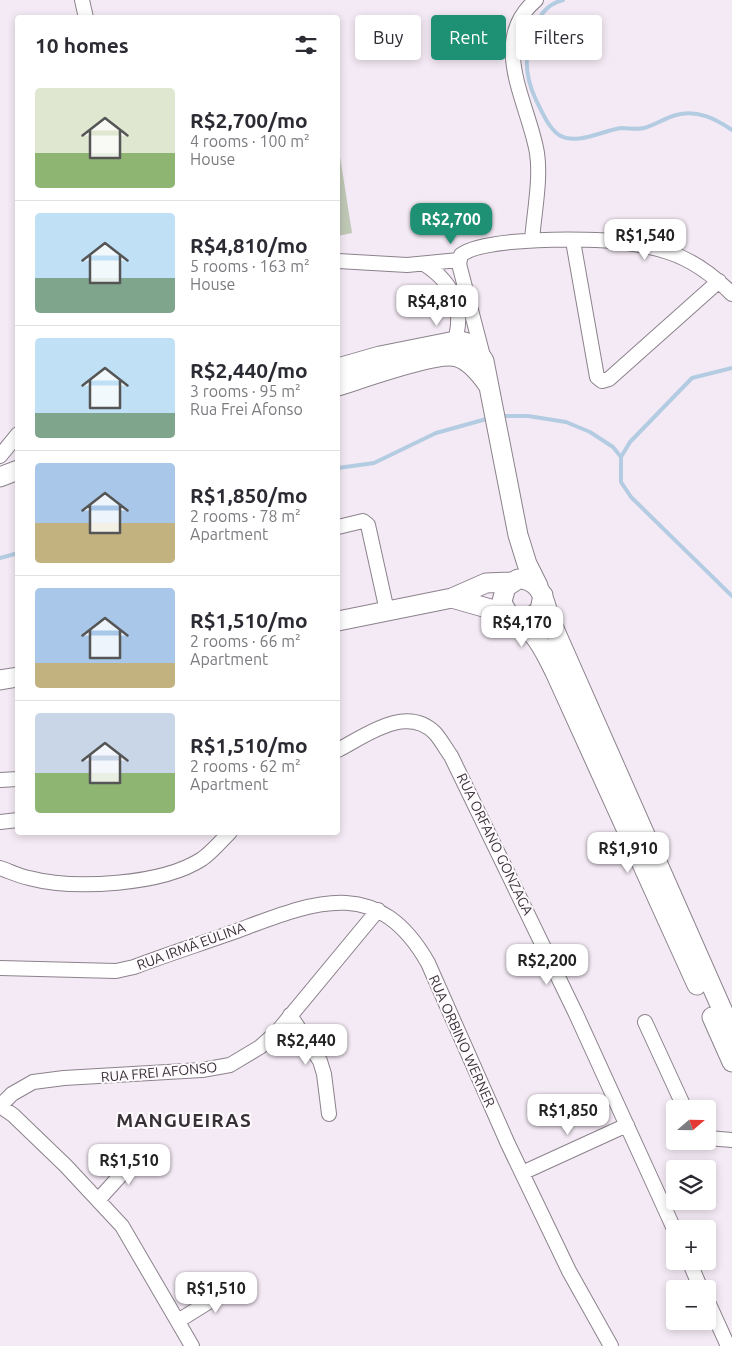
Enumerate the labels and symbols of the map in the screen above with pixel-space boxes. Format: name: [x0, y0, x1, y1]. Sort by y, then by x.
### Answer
pin: R$2,700: [405, 202, 497, 245]
pin: R$1,540: [599, 218, 691, 261]
pin: R$4,810: [391, 284, 483, 327]
pin: R$4,170: [476, 606, 568, 648]
street label: RUA ORFANO GONZAGA: [454, 770, 536, 918]
pin: R$1,910: [582, 832, 674, 874]
street label: RUA IRMÃ EULINA: [134, 918, 248, 973]
pin: R$2,200: [501, 944, 593, 986]
street label: RUA ORBINO WERNER: [426, 973, 498, 1110]
pin: R$2,440: [260, 1024, 352, 1066]
street label: RUA FREI AFONSO: [100, 1059, 218, 1085]
pin: R$1,850: [522, 1094, 614, 1136]
north arrow: [666, 1100, 716, 1150]
district label: MANGUEIRAS: [116, 1109, 252, 1131]
pin: R$1,510: [83, 1144, 175, 1186]
pin: R$1,510: [170, 1272, 262, 1314]

